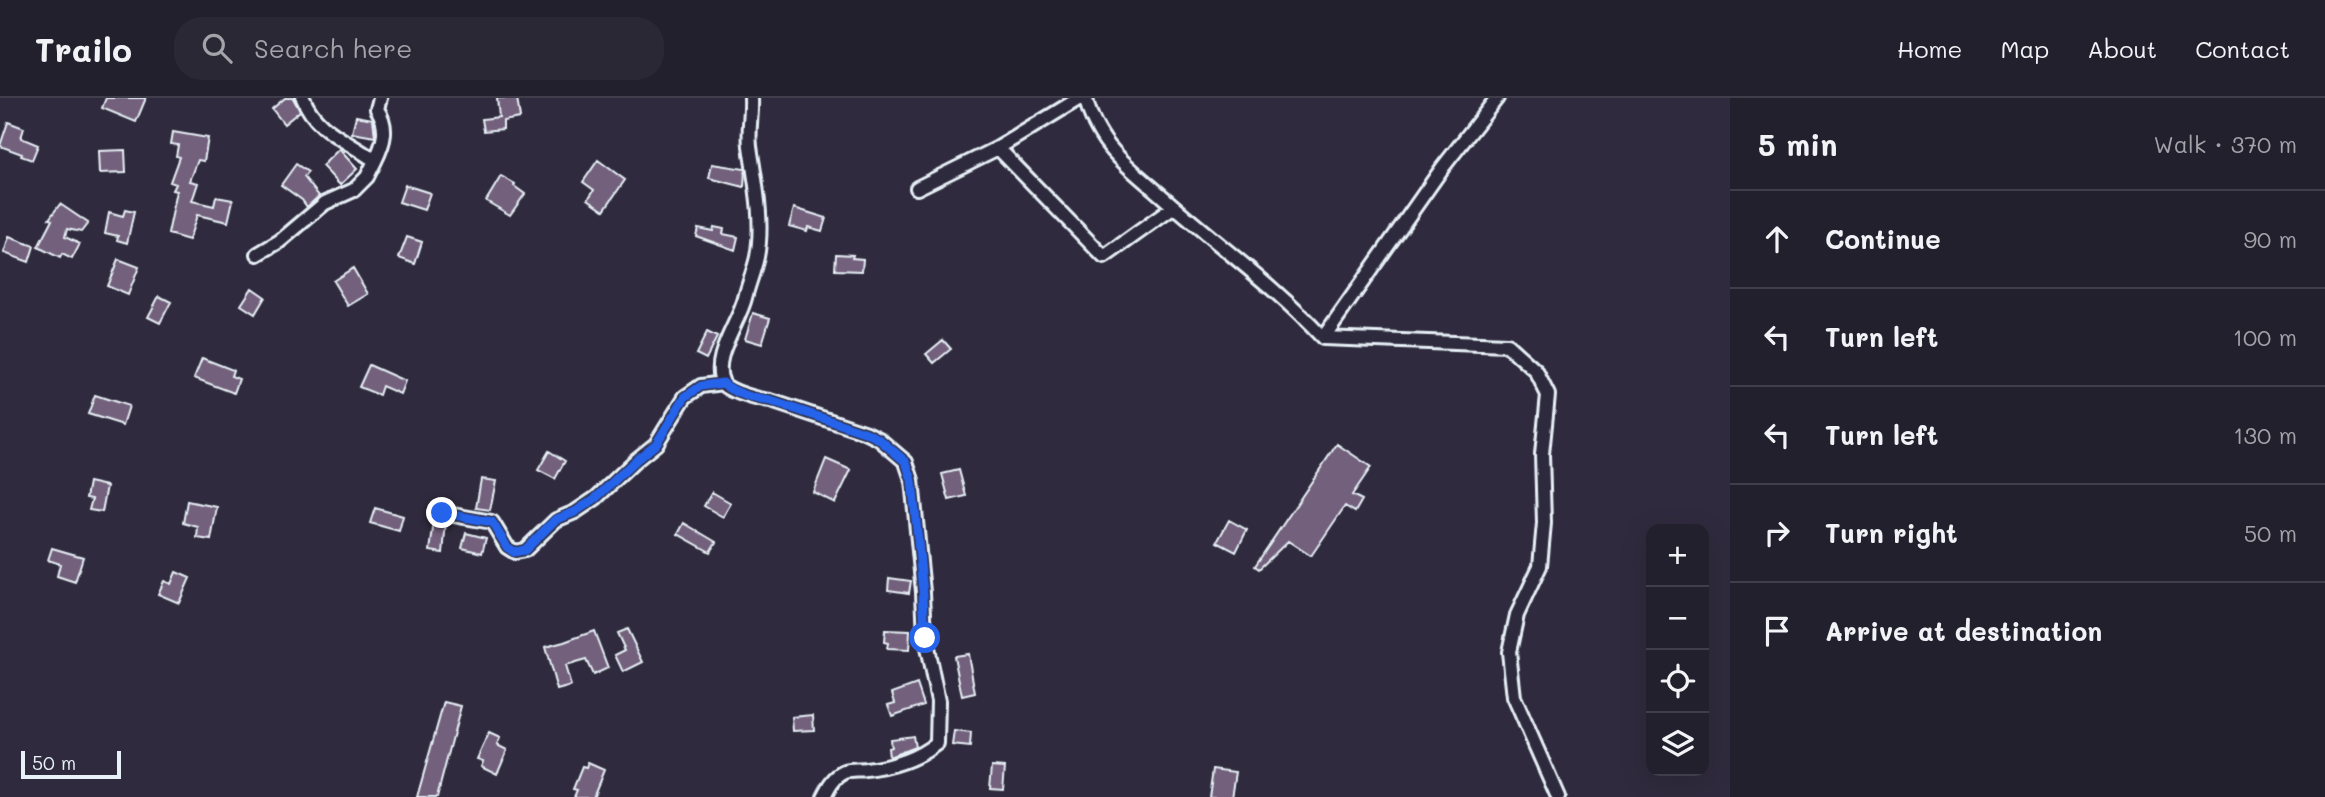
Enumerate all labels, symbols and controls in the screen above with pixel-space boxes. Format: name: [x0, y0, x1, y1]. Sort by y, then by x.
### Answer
search box: [174, 17, 664, 80]
text: Trailo: [35, 27, 132, 70]
icon: search: [198, 29, 236, 67]
text: Search here: [254, 31, 412, 65]
text: Home: [1897, 33, 1962, 64]
text: Map: [2000, 33, 2049, 64]
text: About: [2087, 33, 2157, 64]
text: Contact: [2195, 33, 2290, 64]
text: 5 min: [1758, 124, 1838, 164]
text: Walk · 370 m: [2154, 129, 2297, 159]
icon: ahead: [1758, 220, 1796, 258]
text: Continue: [1825, 222, 1941, 256]
text: 90 m: [2244, 224, 2297, 254]
icon: left: [1758, 318, 1796, 356]
text: Turn left: [1825, 320, 1938, 354]
text: 100 m: [2233, 322, 2297, 352]
icon: left: [1758, 416, 1796, 454]
text: Turn left: [1825, 418, 1938, 452]
text: 130 m: [2233, 420, 2297, 450]
route end: [426, 497, 457, 528]
icon: right: [1758, 514, 1796, 552]
text: Turn right: [1825, 516, 1958, 550]
text: 50 m: [2244, 518, 2297, 548]
map controls: [1646, 524, 1709, 776]
button: +: [1646, 524, 1709, 587]
button: −: [1646, 587, 1709, 650]
icon: arrive: [1758, 612, 1796, 650]
text: Arrive at destination: [1825, 614, 2102, 648]
route start: [909, 622, 940, 653]
button: locate: [1646, 650, 1709, 713]
button: layers: [1646, 713, 1709, 776]
scale bar: [21, 748, 121, 780]
text: 50 m: [32, 750, 76, 775]

